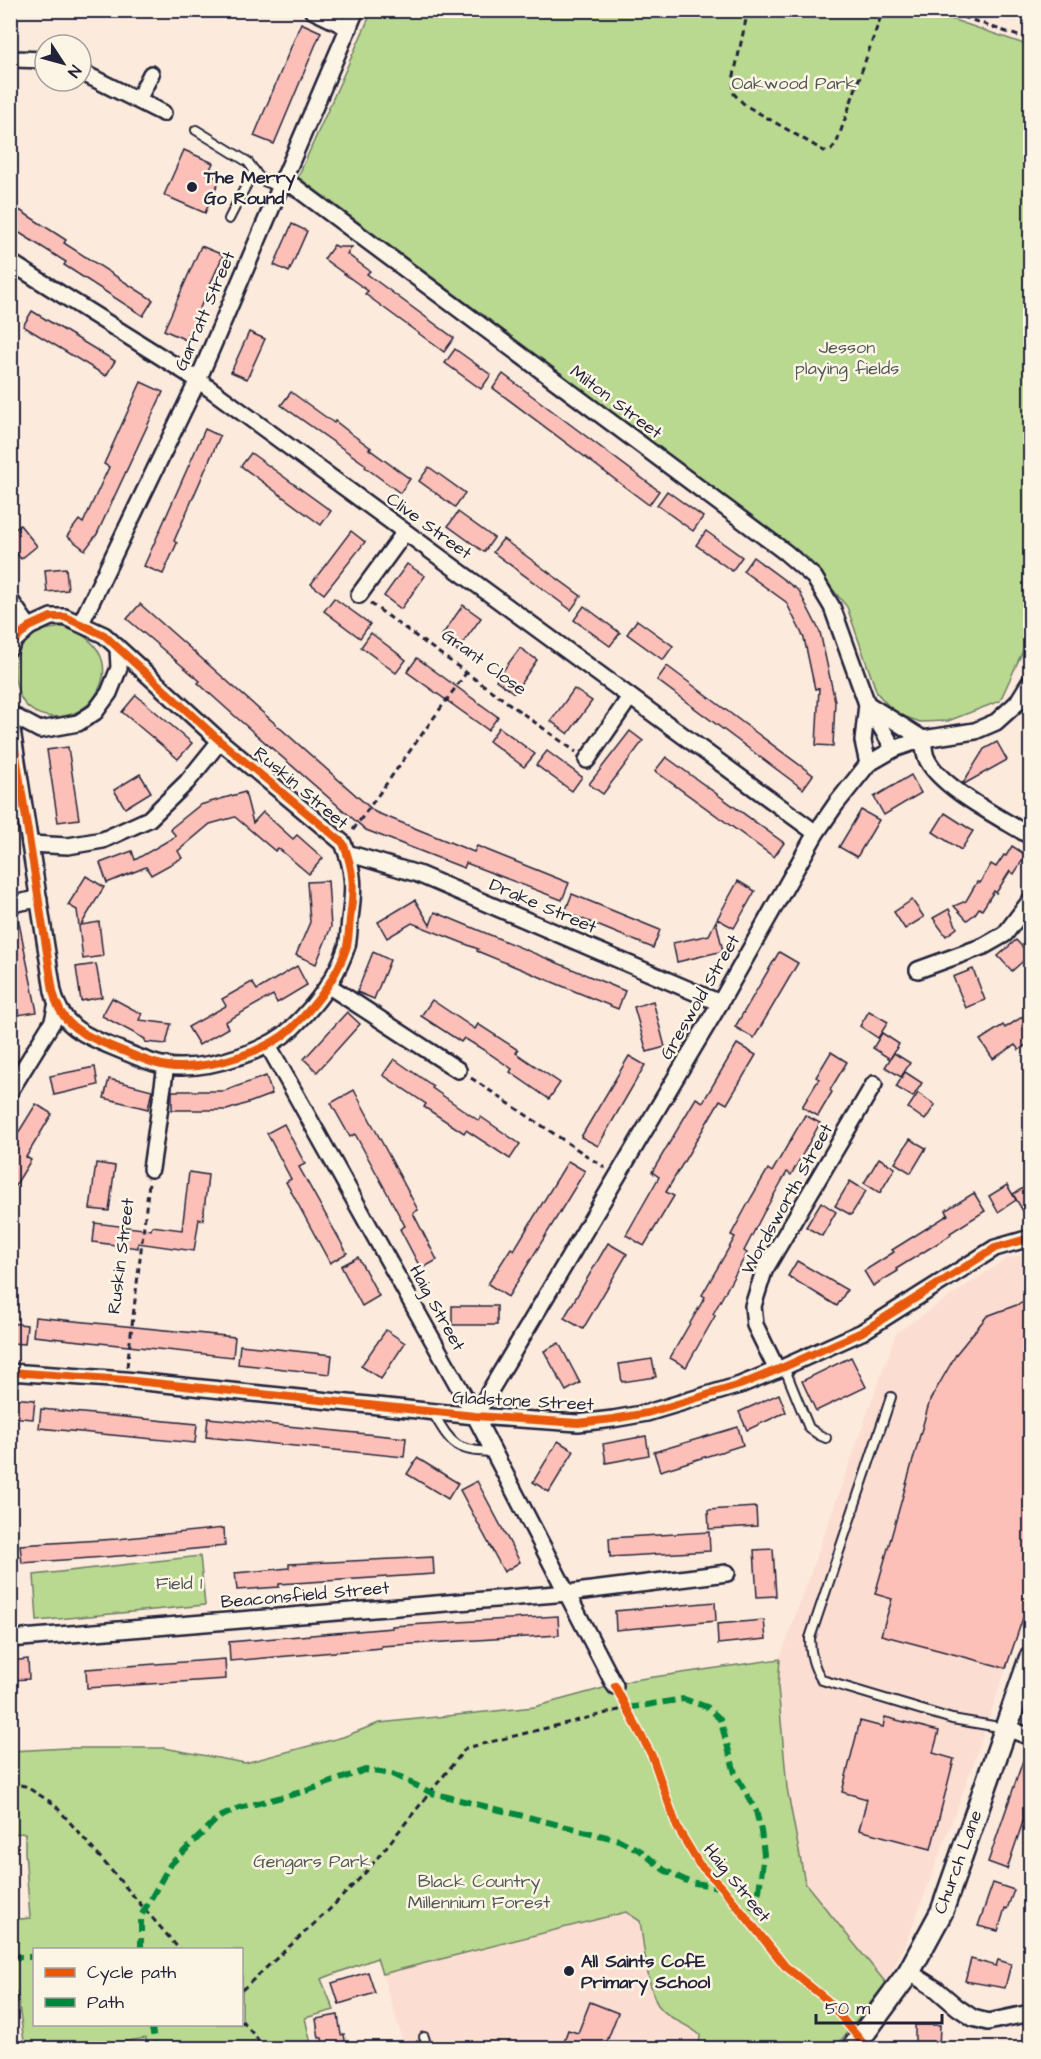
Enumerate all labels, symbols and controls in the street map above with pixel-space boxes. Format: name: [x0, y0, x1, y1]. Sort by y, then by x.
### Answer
north arrow: [33, 33, 93, 93]
text: N: [62, 61, 86, 82]
park label: Oakwood Park: [731, 71, 857, 96]
place label: The Merry Go Round: [203, 165, 296, 211]
marker: The Merry Go Round: [185, 180, 199, 194]
street label: Garratt Street: [168, 247, 242, 375]
park label: Jesson playing fields: [795, 335, 899, 382]
street label: Milton Street: [565, 359, 668, 445]
street label: Clive Street: [381, 486, 477, 566]
street label: Grant Close: [436, 623, 532, 702]
street label: Ruskin Street: [248, 741, 354, 835]
street label: Drake Street: [486, 872, 601, 940]
street label: Greswold Street: [654, 929, 746, 1064]
street label: Wordsworth Street: [735, 1119, 839, 1279]
street label: Ruskin Street: [101, 1196, 141, 1315]
street label: Haig Street: [402, 1260, 471, 1357]
street label: Gladstone Street: [452, 1385, 595, 1417]
park label: Field 1: [156, 1571, 202, 1596]
street label: Beaconsfield Street: [220, 1575, 391, 1615]
street label: Church Lane: [928, 1806, 988, 1917]
street label: Haig Street: [697, 1838, 777, 1929]
park label: Gengars Park: [253, 1849, 371, 1875]
park label: Black Country Millennium Forest: [408, 1869, 551, 1915]
legend: [33, 1948, 243, 2026]
place label: All Saints CofE Primary School: [581, 1949, 710, 1996]
text: Cycle path: [87, 1960, 176, 1986]
marker: All Saints CofE Primary School: [562, 1964, 576, 1978]
scale bar: [816, 1987, 942, 2025]
text: Path: [87, 1990, 124, 2015]
text: 50 m: [825, 1996, 870, 2021]

